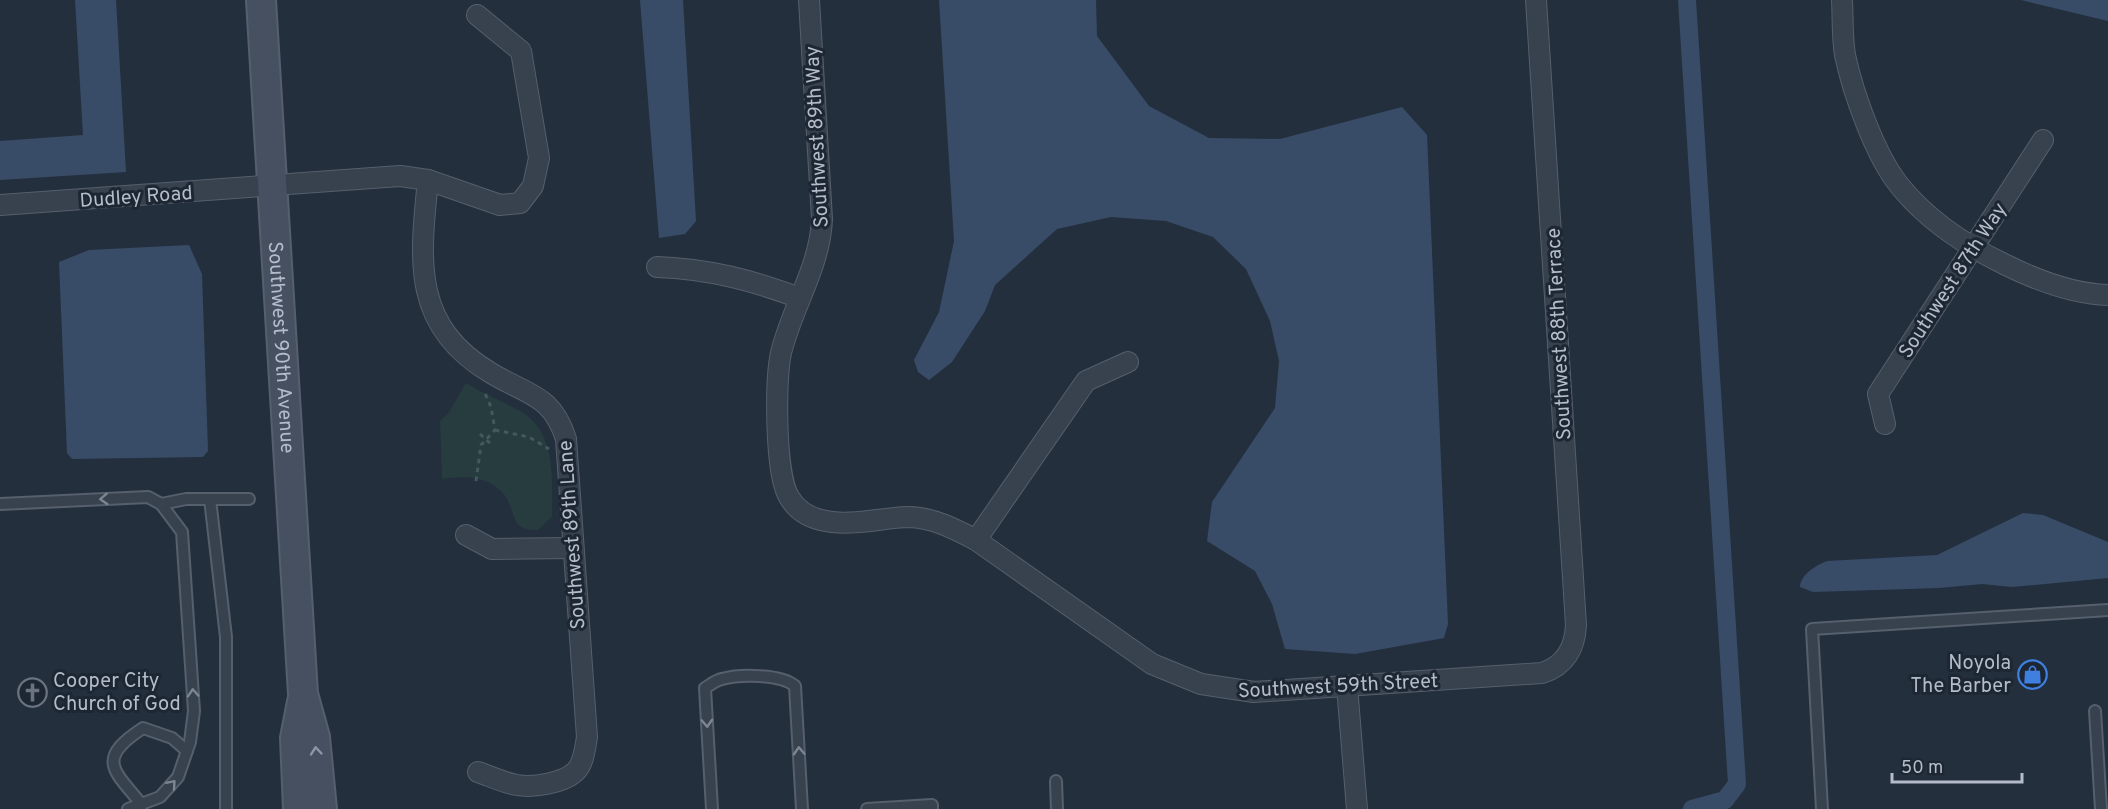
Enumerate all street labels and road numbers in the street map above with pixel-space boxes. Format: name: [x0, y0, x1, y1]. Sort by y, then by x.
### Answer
street label: Southwest 89th Way: [800, 45, 836, 229]
street label: Dudley Road: [79, 181, 194, 215]
street label: Southwest 87th Way: [1894, 198, 2014, 364]
street label: Southwest 88th Terrace: [1541, 227, 1579, 441]
street label: Southwest 90th Avenue: [261, 241, 299, 454]
street label: Southwest 89th Lane: [553, 439, 593, 630]
street label: Southwest 59th Street: [1237, 669, 1439, 705]

